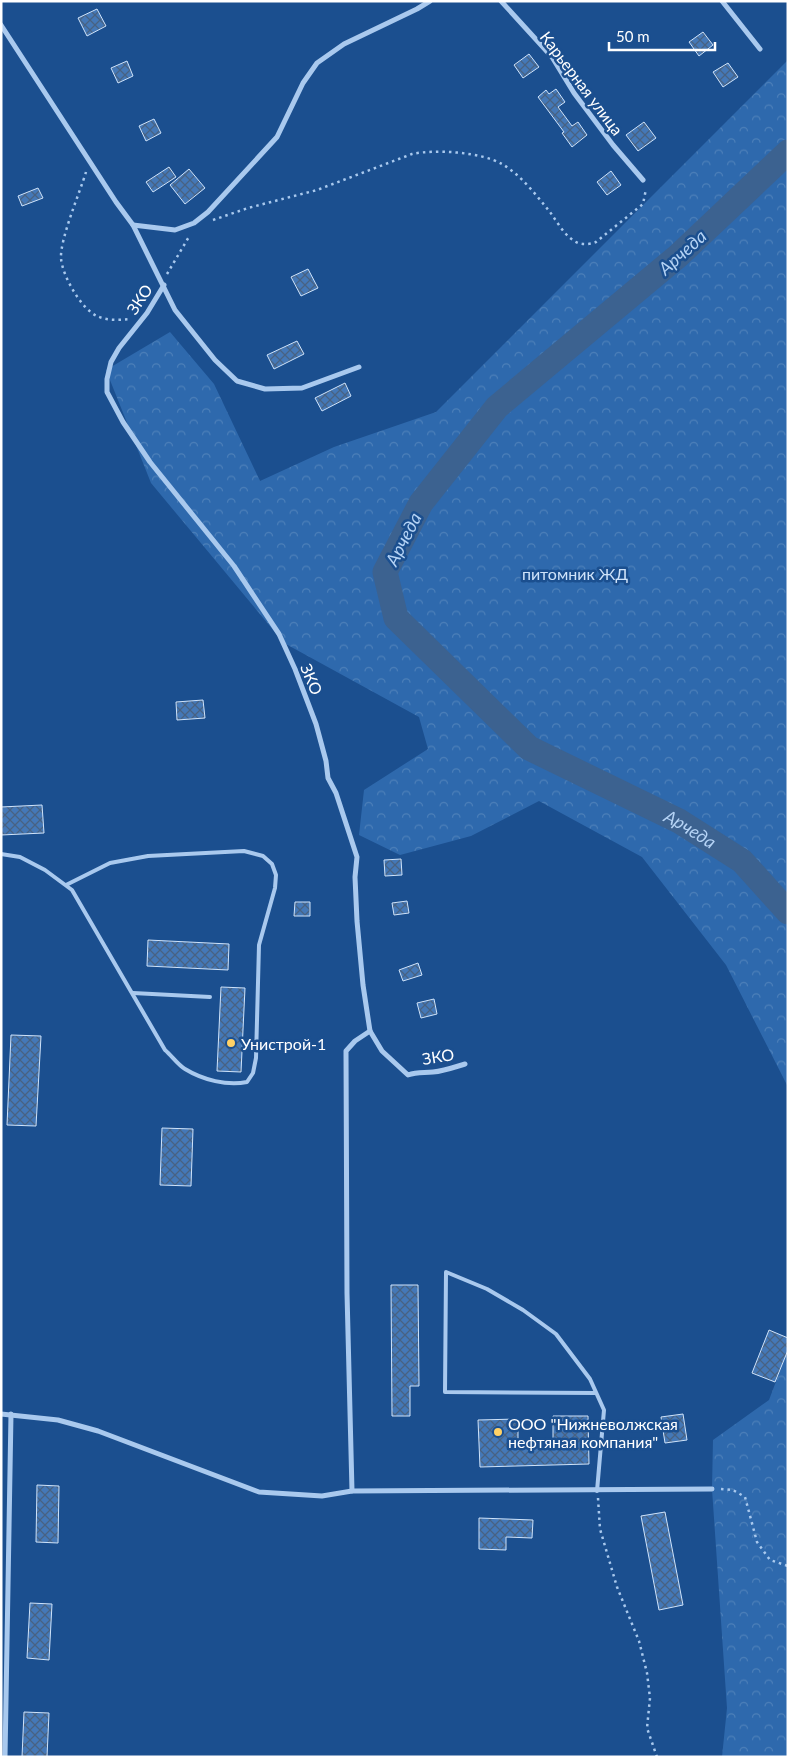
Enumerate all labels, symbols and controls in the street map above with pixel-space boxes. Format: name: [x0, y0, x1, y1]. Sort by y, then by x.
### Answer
scale bar: [609, 20, 715, 52]
street label: Карьерная улица: [537, 27, 627, 139]
text: 50 m: [616, 27, 650, 45]
water label: Арчеда: [653, 225, 710, 280]
street label: ЗКО: [122, 280, 156, 318]
water label: Арчеда: [380, 509, 426, 570]
park label: питомник ЖД: [522, 564, 629, 583]
street label: ЗКО: [297, 660, 327, 698]
water label: Арчеда: [660, 804, 720, 853]
place label: Унистрой-1: [241, 1034, 326, 1053]
marker: Унистрой-1: [225, 1037, 237, 1049]
street label: ЗКО: [421, 1044, 456, 1068]
place label: ООО "Нижневолжская нефтяная компания": [508, 1414, 678, 1451]
marker: ООО "Нижневолжская нефтяная компания": [492, 1426, 504, 1438]

